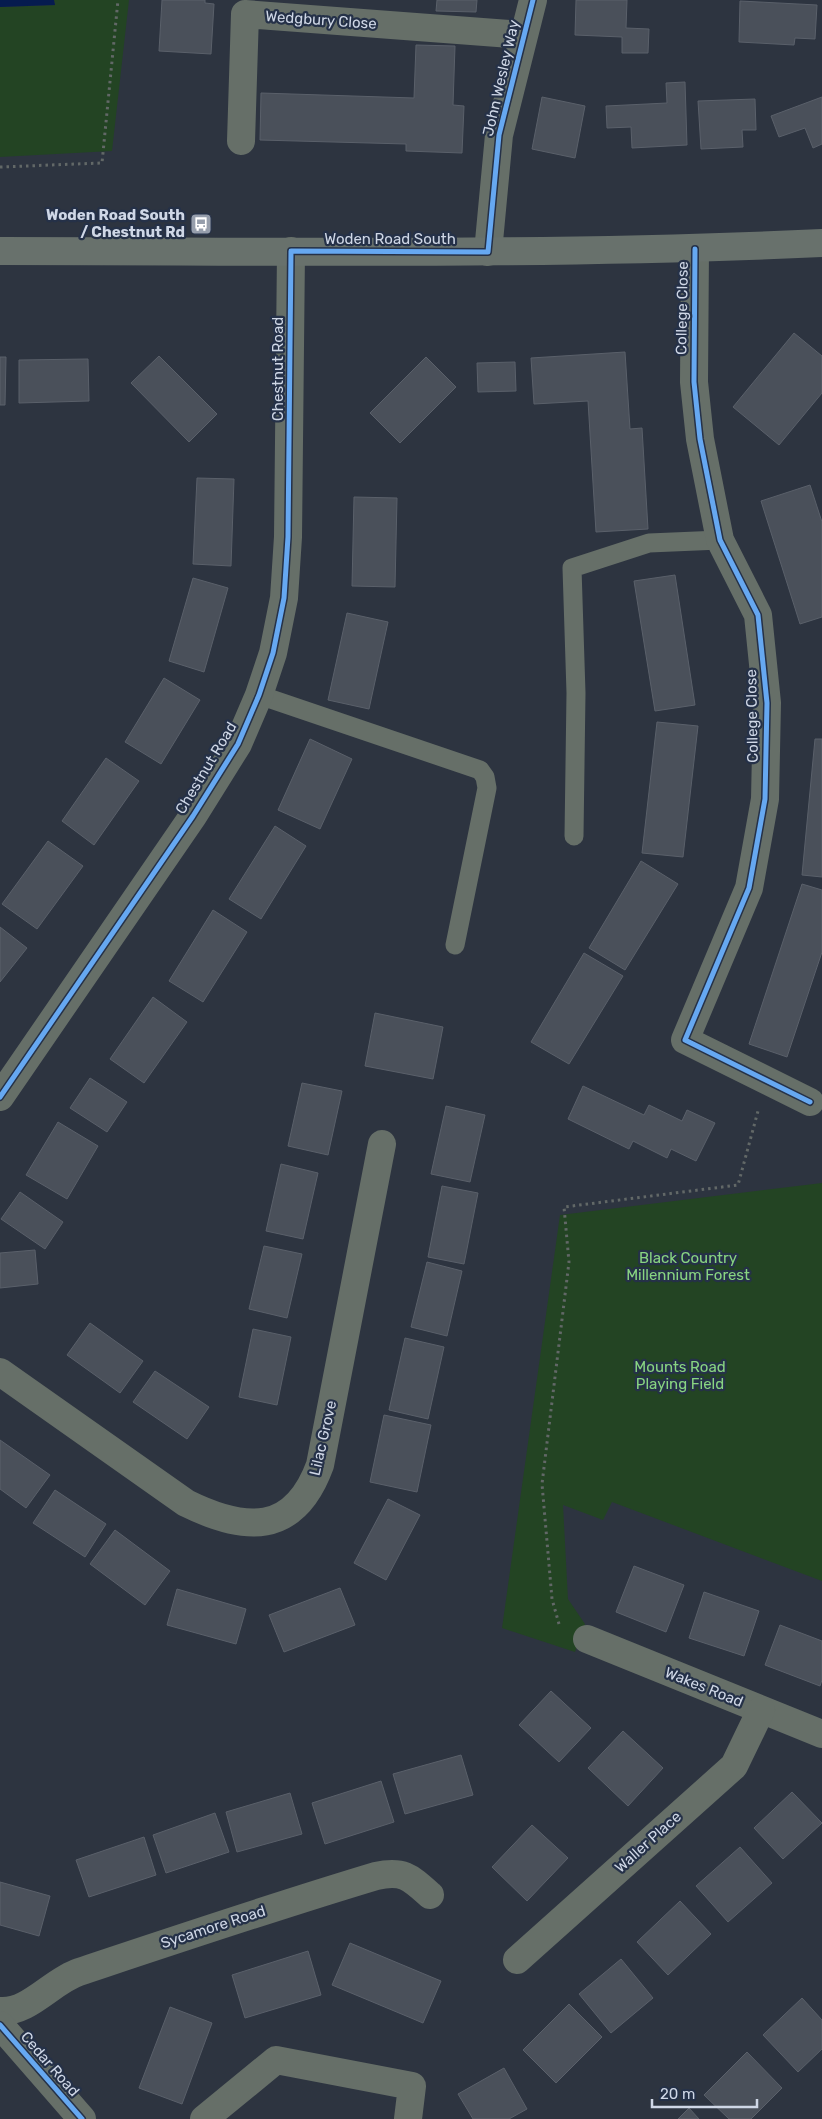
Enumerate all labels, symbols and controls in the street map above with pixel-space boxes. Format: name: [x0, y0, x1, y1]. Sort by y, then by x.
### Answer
street label: Wedgbury Close: [265, 7, 377, 33]
street label: John Wesley Way: [479, 18, 523, 138]
place label: Woden Road South / Chestnut Rd: [46, 206, 185, 241]
bus stop icon: Woden Road South / Chestnut Rd: [189, 212, 213, 236]
street label: Woden Road South: [324, 230, 456, 248]
street label: College Close: [672, 261, 692, 355]
street label: Chestnut Road: [269, 317, 287, 421]
street label: College Close: [742, 669, 762, 763]
street label: Chestnut Road: [171, 719, 241, 817]
park label: Black Country Millennium Forest: [626, 1249, 750, 1284]
park label: Mounts Road Playing Field: [634, 1358, 726, 1393]
street label: Lilac Grove: [306, 1399, 340, 1477]
street label: Wakes Road: [662, 1663, 746, 1711]
street label: Waller Place: [611, 1808, 685, 1876]
street label: Sycamore Road: [158, 1902, 268, 1952]
street label: Cedar Road: [17, 2028, 83, 2100]
scale bar: [652, 2076, 757, 2108]
text: 20 m: [660, 2085, 695, 2103]

